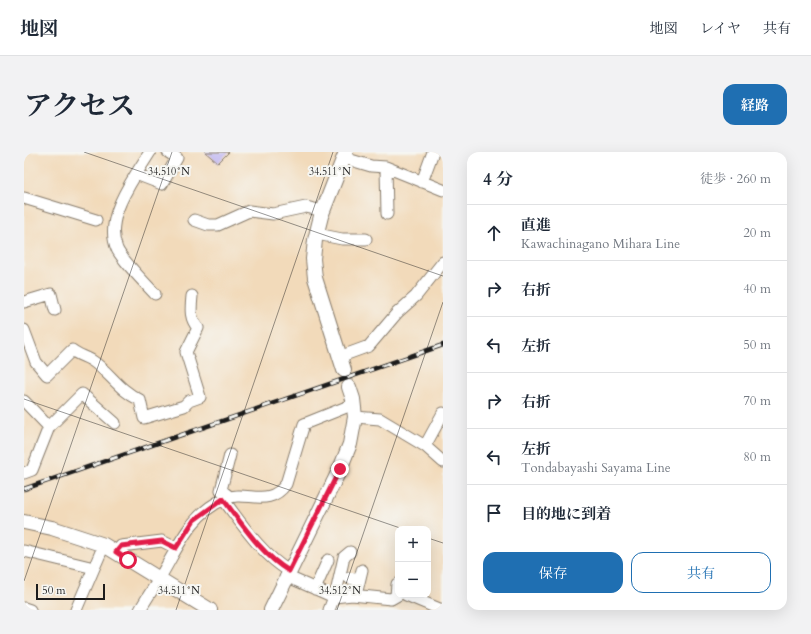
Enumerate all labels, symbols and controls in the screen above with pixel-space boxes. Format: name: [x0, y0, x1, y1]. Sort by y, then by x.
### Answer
text: 地図: [20, 16, 58, 42]
text: 地図: [650, 19, 678, 38]
text: レイヤ: [700, 19, 741, 38]
text: 共有: [763, 19, 791, 38]
button: 経路: [723, 84, 787, 125]
text: アクセス: [24, 87, 135, 125]
text: 34.510°N: [148, 165, 190, 179]
text: 34.511°N: [309, 165, 351, 179]
text: 4 分: [483, 168, 513, 191]
text: 徒歩 · 260 m: [700, 170, 771, 188]
text: 直進: [521, 215, 551, 235]
icon: ahead: [483, 222, 505, 244]
text: 20 m: [743, 224, 771, 242]
text: Kawachinagano Mihara Line: [521, 235, 680, 253]
icon: right: [483, 278, 505, 300]
text: 右折: [521, 280, 551, 300]
text: 40 m: [743, 280, 771, 298]
icon: left: [483, 334, 505, 356]
text: 左折: [521, 336, 551, 356]
text: 50 m: [743, 336, 771, 354]
icon: right: [483, 390, 505, 412]
text: 右折: [521, 392, 551, 412]
text: 70 m: [743, 392, 771, 410]
text: 左折: [521, 439, 551, 459]
icon: left: [483, 446, 505, 468]
text: 80 m: [743, 448, 771, 466]
text: Tondabayashi Sayama Line: [521, 459, 671, 477]
route end: [331, 460, 349, 478]
icon: arrive: [483, 502, 505, 524]
text: 目的地に到着: [521, 504, 611, 524]
map controls: [395, 526, 431, 598]
button: +: [395, 526, 431, 562]
route start: [119, 551, 137, 569]
button: 保存: [483, 552, 623, 593]
button: 共有: [631, 552, 771, 593]
button: −: [395, 562, 431, 598]
scale bar: [36, 582, 105, 601]
text: 50 m: [42, 583, 66, 598]
text: 34.511°N: [158, 584, 200, 598]
text: 34.512°N: [319, 584, 361, 598]

